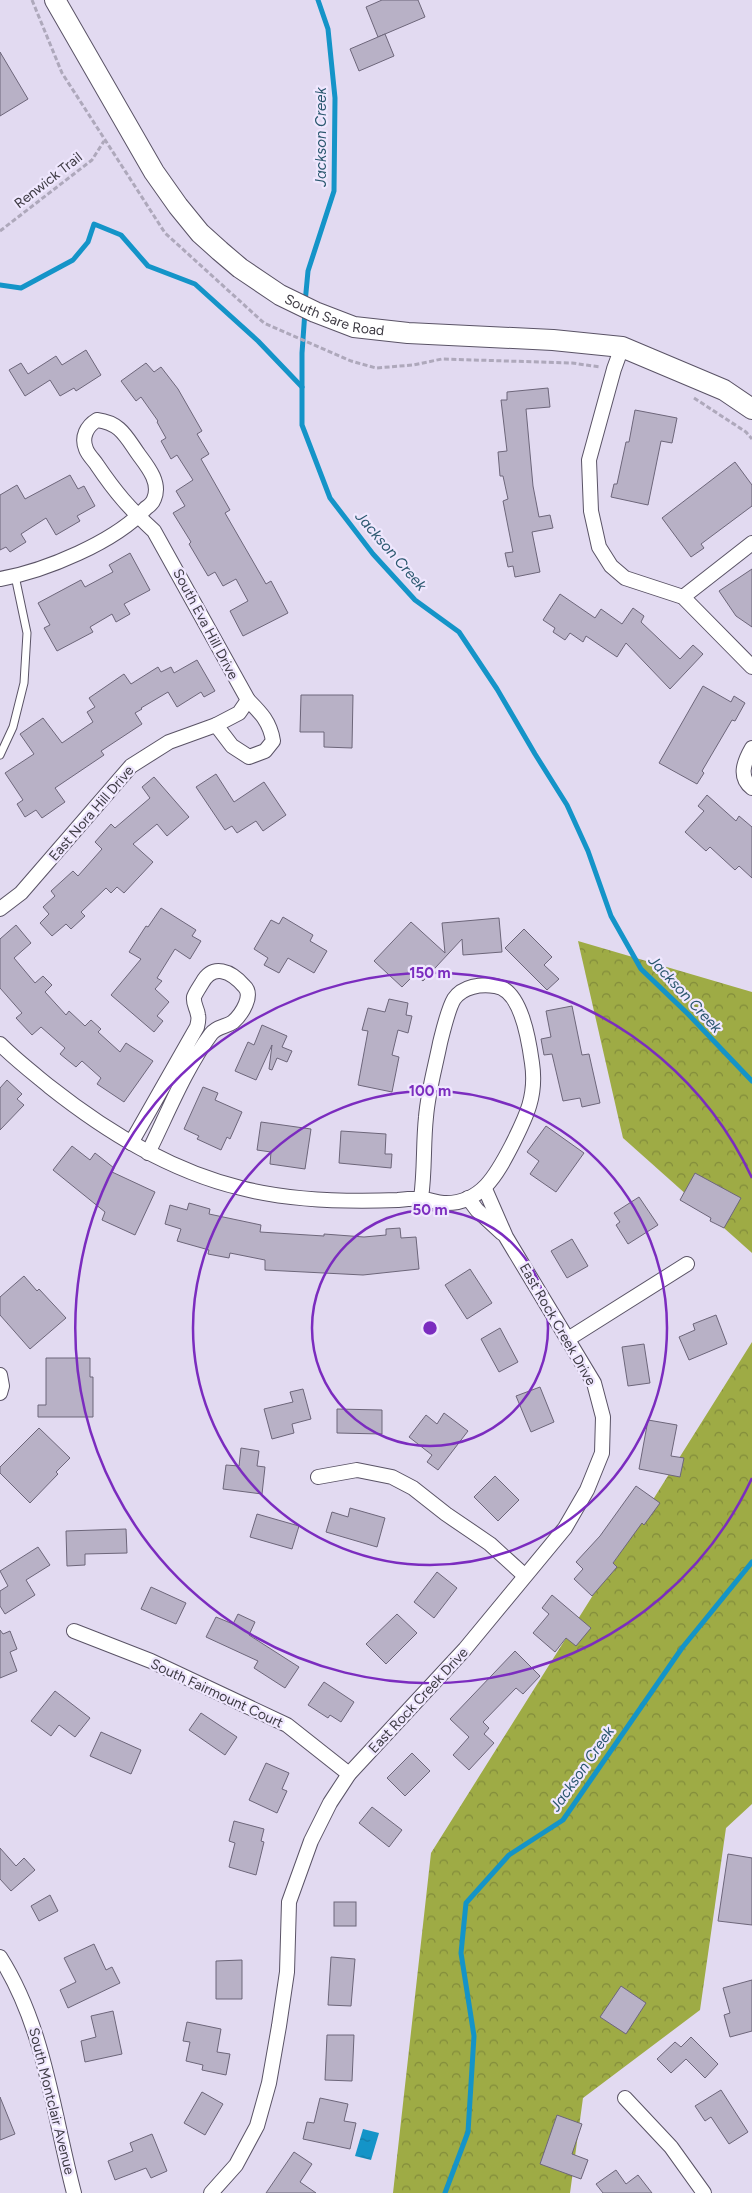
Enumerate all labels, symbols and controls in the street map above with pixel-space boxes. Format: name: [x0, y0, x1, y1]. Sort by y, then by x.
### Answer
water label: Jackson Creek: [312, 87, 330, 188]
street label: Renwick Trail: [11, 149, 86, 212]
street label: South Sare Road: [282, 291, 385, 339]
water label: Jackson Creek: [351, 507, 431, 595]
street label: South Eva Hill Drive: [169, 566, 242, 683]
street label: East Nora Hill Drive: [45, 762, 138, 864]
water label: Jackson Creek: [644, 951, 726, 1037]
text: 150 m: [409, 964, 451, 982]
text: 100 m: [409, 1082, 451, 1100]
text: 50 m: [412, 1201, 448, 1219]
street label: East Rock Creek Drive: [516, 1260, 600, 1389]
centre of rings: [421, 1319, 439, 1337]
street label: East Rock Creek Drive: [365, 1644, 472, 1757]
street label: South Fairmount Court: [148, 1655, 286, 1732]
water label: Jackson Creek: [546, 1723, 618, 1816]
street label: South Montclair Avenue: [25, 2026, 78, 2177]

